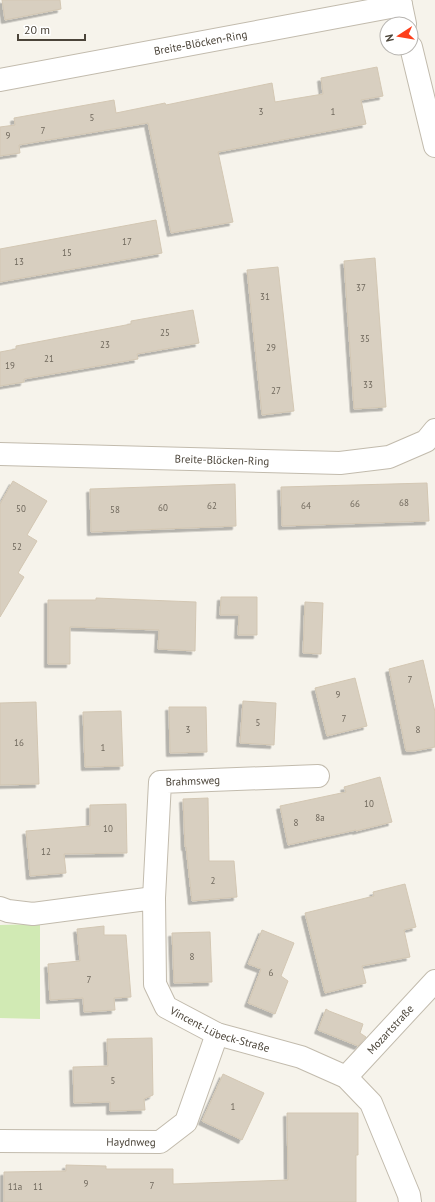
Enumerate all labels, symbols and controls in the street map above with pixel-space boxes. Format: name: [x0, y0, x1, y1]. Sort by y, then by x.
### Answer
scale bar: [18, 16, 85, 42]
north arrow: [379, 16, 419, 56]
text: 20 m: [24, 22, 50, 37]
street label: Breite-Blöcken-Ring: [153, 27, 248, 58]
text: N: [382, 33, 397, 43]
house number: 3: [259, 106, 264, 117]
house number: 1: [331, 106, 336, 117]
house number: 5: [90, 112, 95, 123]
house number: 7: [41, 125, 46, 136]
house number: 9: [6, 130, 11, 141]
house number: 17: [122, 236, 132, 247]
house number: 15: [62, 247, 72, 258]
house number: 13: [14, 256, 24, 267]
house number: 37: [356, 282, 366, 293]
house number: 31: [260, 291, 270, 302]
house number: 25: [160, 327, 170, 338]
house number: 35: [360, 333, 370, 344]
house number: 23: [100, 339, 110, 350]
house number: 29: [266, 342, 276, 353]
house number: 21: [44, 353, 54, 364]
house number: 19: [5, 360, 15, 371]
house number: 33: [363, 379, 373, 390]
house number: 27: [271, 385, 281, 396]
street label: Breite-Blöcken-Ring: [174, 452, 269, 468]
house number: 68: [399, 497, 409, 508]
house number: 66: [350, 498, 360, 509]
house number: 62: [207, 500, 217, 511]
house number: 64: [301, 500, 311, 511]
house number: 60: [158, 502, 168, 513]
house number: 50: [16, 503, 26, 514]
house number: 58: [110, 504, 120, 515]
house number: 52: [12, 541, 22, 552]
house number: 7: [408, 674, 413, 685]
house number: 9: [336, 689, 341, 700]
house number: 7: [342, 713, 347, 724]
house number: 5: [256, 717, 261, 728]
house number: 3: [186, 724, 191, 735]
house number: 8: [416, 724, 421, 735]
house number: 16: [14, 737, 24, 748]
house number: 1: [101, 742, 106, 753]
street label: Brahmsweg: [165, 773, 220, 789]
house number: 10: [364, 798, 374, 809]
house number: 8a: [315, 812, 325, 823]
house number: 8: [294, 817, 299, 828]
house number: 10: [103, 823, 113, 834]
house number: 12: [41, 846, 51, 857]
house number: 2: [211, 875, 216, 886]
house number: 8: [190, 951, 195, 962]
house number: 6: [269, 967, 274, 978]
house number: 7: [87, 974, 92, 985]
street label: Mozartstraße: [364, 1001, 417, 1057]
street label: Vincent-Lübeck-Straße: [167, 1003, 272, 1055]
house number: 5: [111, 1075, 116, 1086]
house number: 1: [231, 1101, 236, 1112]
street label: Haydnweg: [106, 1135, 156, 1149]
house number: 9: [84, 1178, 89, 1189]
house number: 7: [150, 1180, 155, 1191]
house number: 11a: [8, 1181, 22, 1192]
house number: 11: [33, 1181, 43, 1192]

